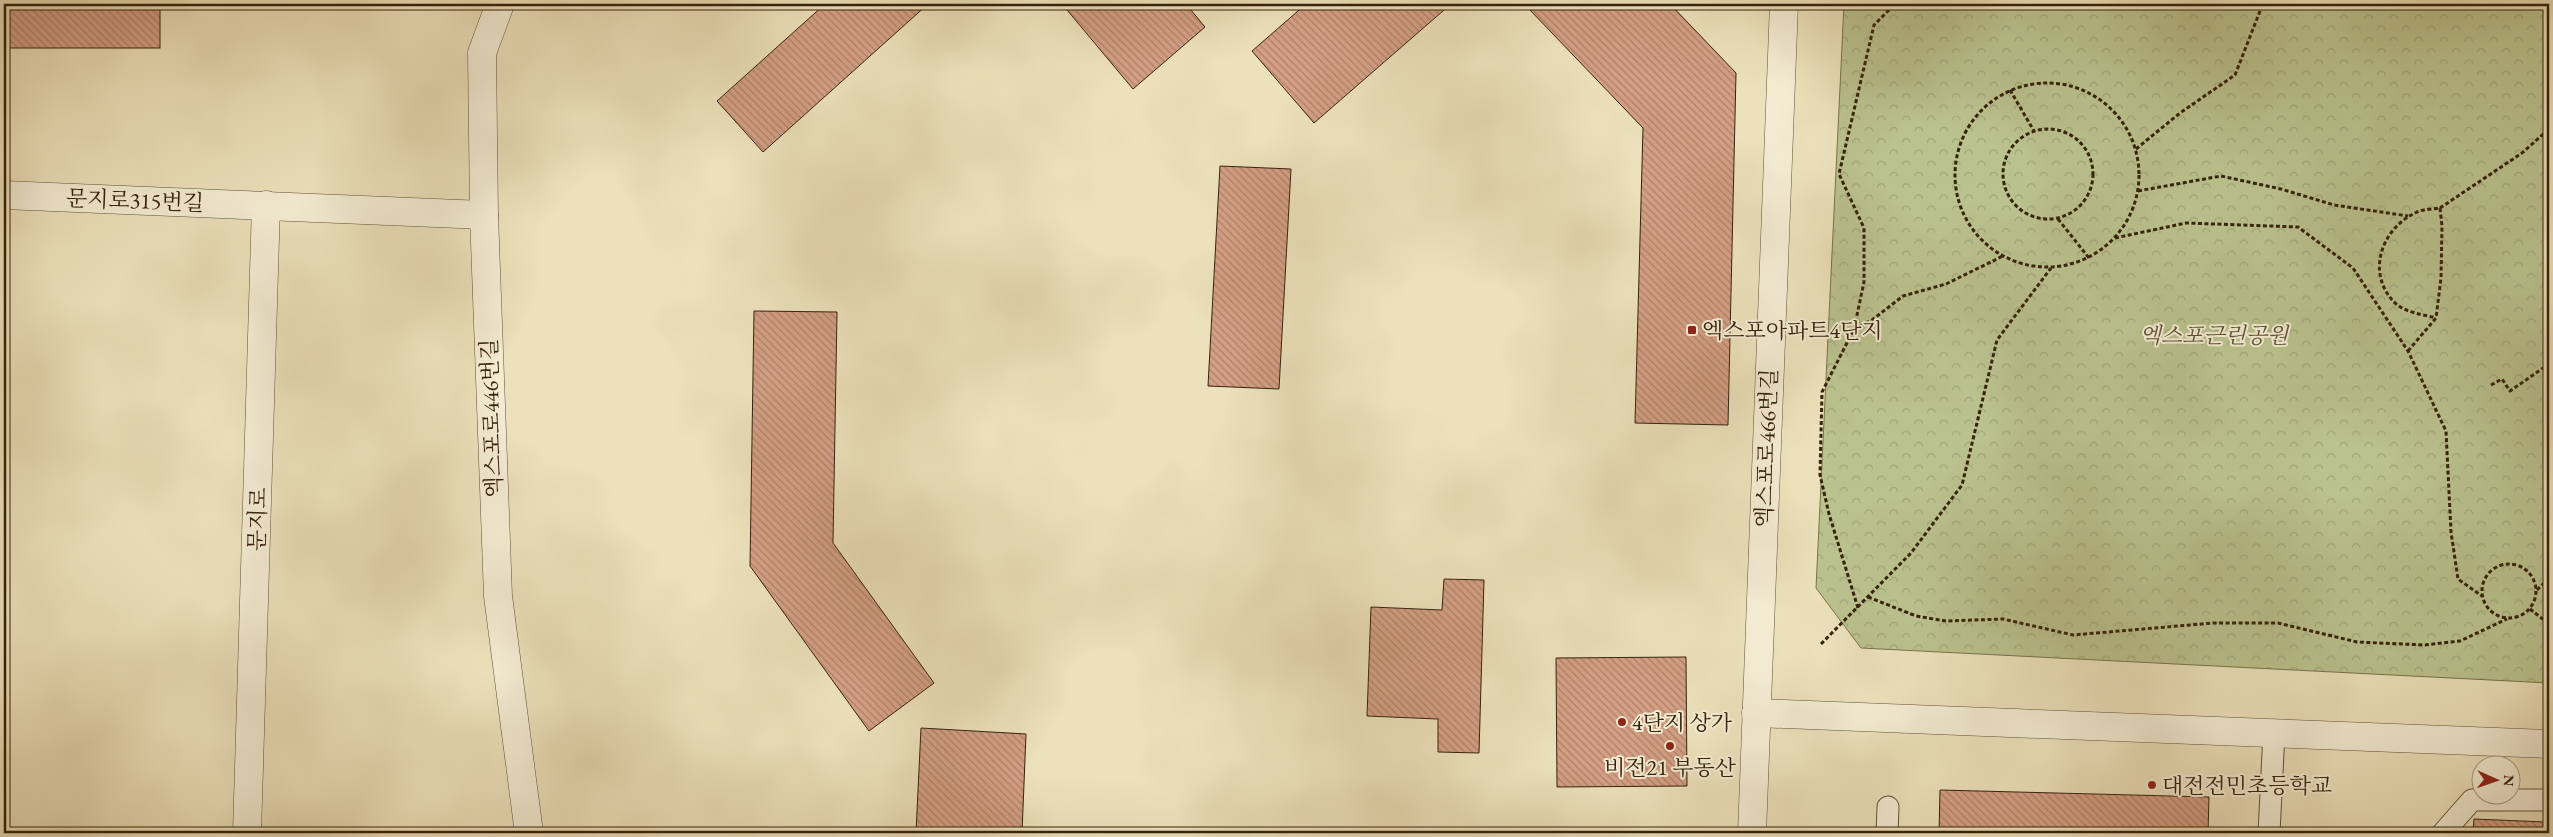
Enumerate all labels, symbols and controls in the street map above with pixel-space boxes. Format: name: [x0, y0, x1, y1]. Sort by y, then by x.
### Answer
street label: 문지로315번길: [66, 184, 204, 217]
place label: 엑스포아파트4단지: [1702, 316, 1883, 345]
park label: 엑스포근린공원: [2140, 321, 2290, 350]
marker: 엑스포아파트4단지: [1686, 324, 1698, 336]
street label: 엑스포로446번길: [474, 338, 509, 498]
street label: 엑스포로466번길: [1749, 368, 1784, 528]
street label: 문지로: [242, 487, 273, 551]
place label: 4단지 상가: [1632, 708, 1733, 737]
marker: 4단지 상가: [1616, 716, 1628, 728]
marker: 비전21 부동산: [1664, 740, 1676, 752]
place label: 비전21 부동산: [1604, 753, 1737, 782]
north arrow: [2470, 754, 2520, 804]
place label: 대전전민초등학교: [2162, 771, 2332, 800]
text: N: [2500, 774, 2518, 787]
marker: 대전전민초등학교: [2146, 779, 2158, 791]

